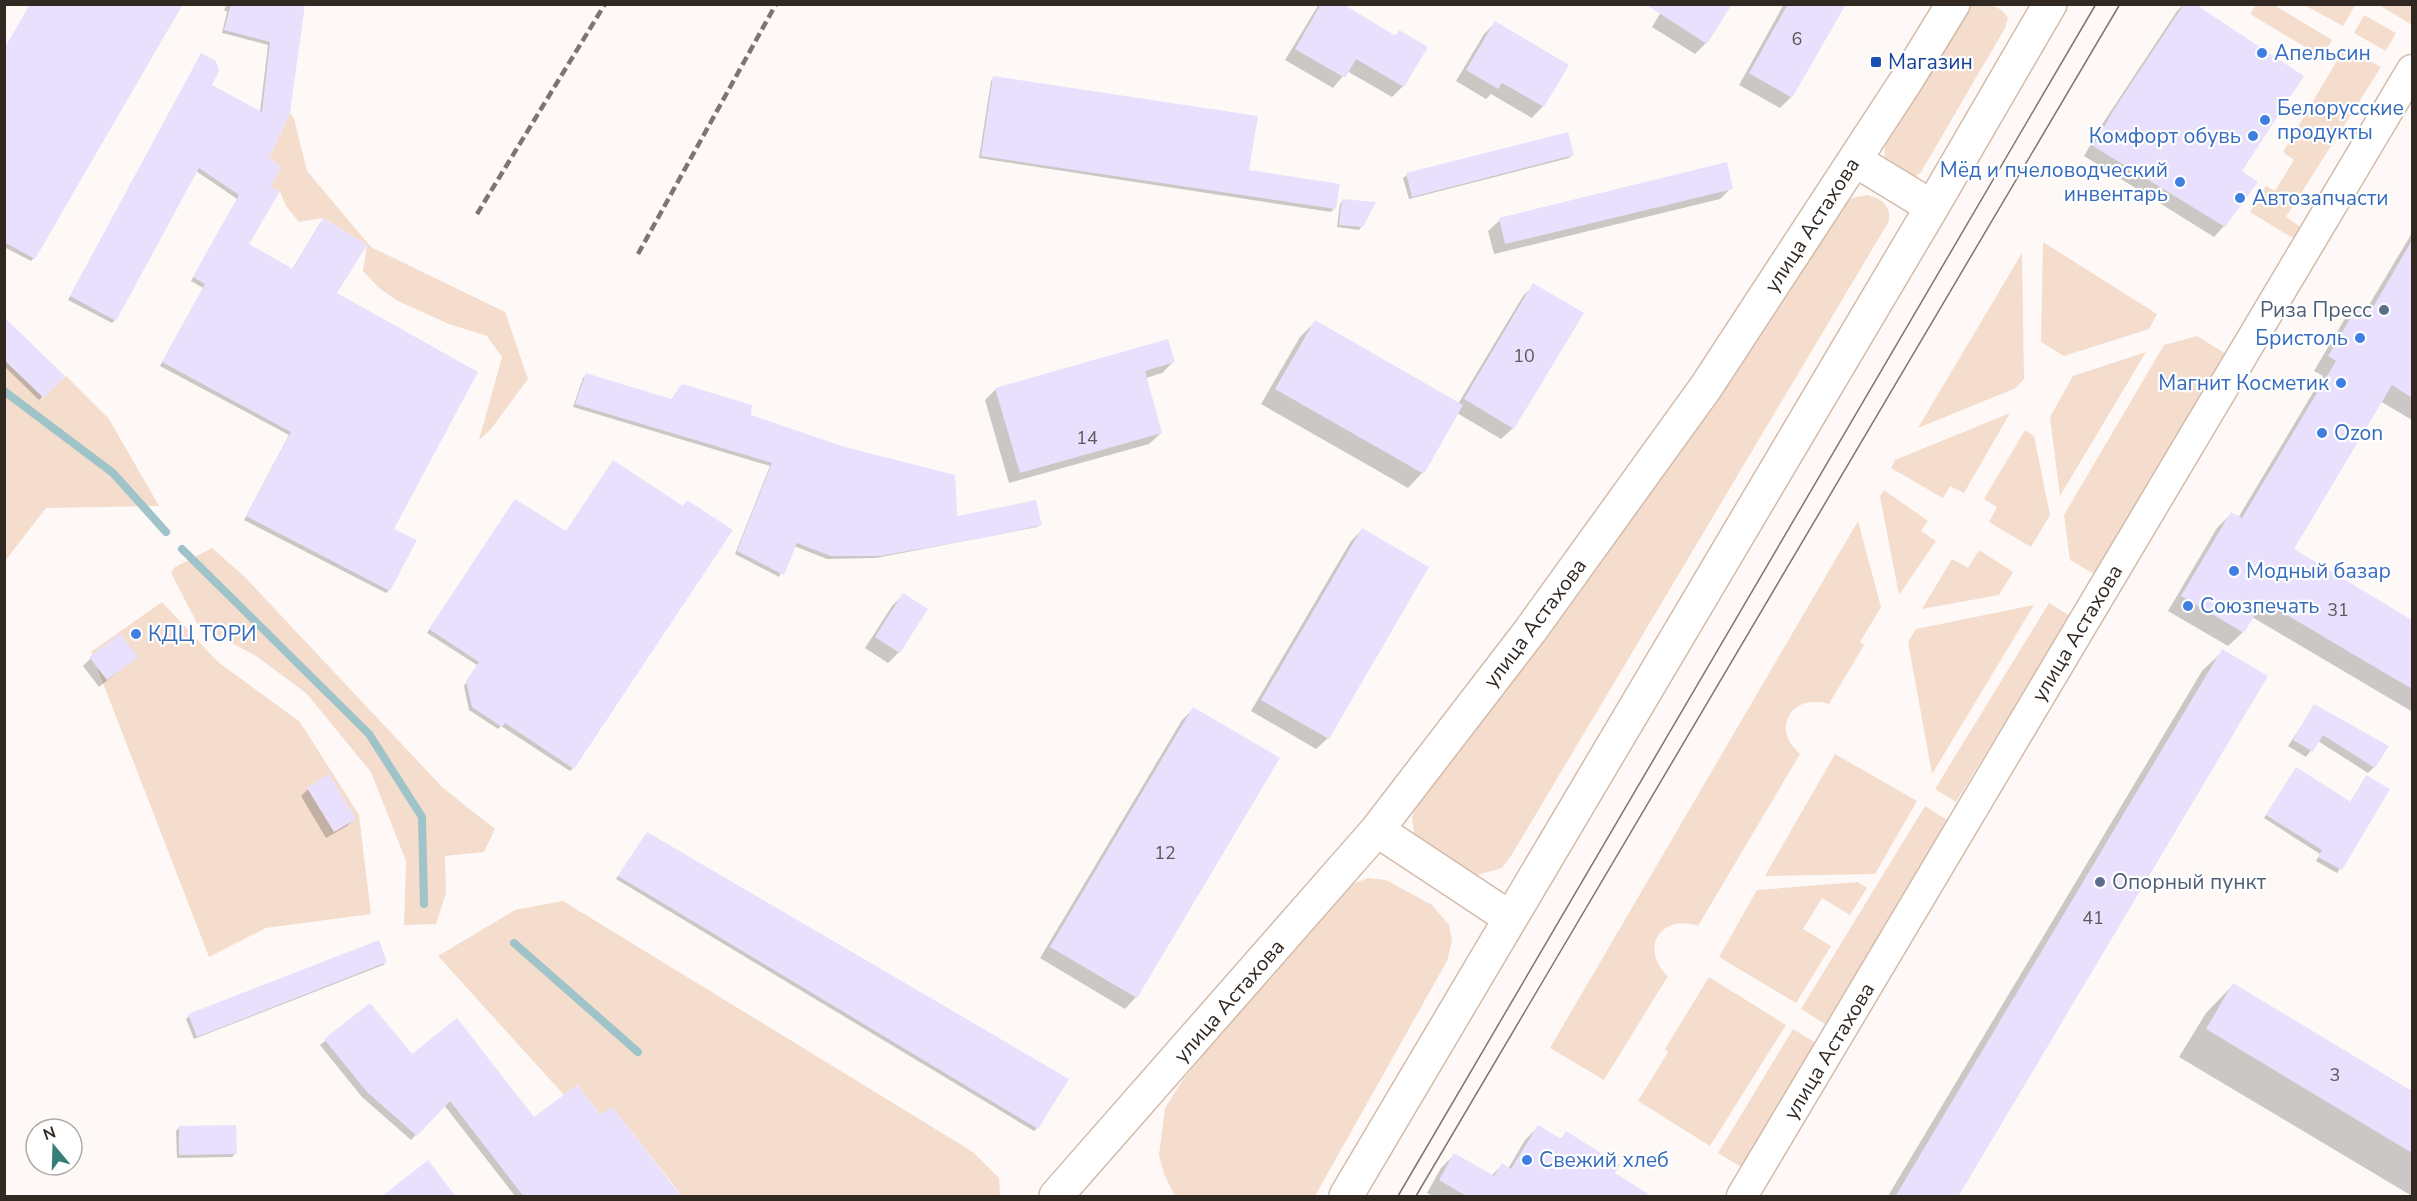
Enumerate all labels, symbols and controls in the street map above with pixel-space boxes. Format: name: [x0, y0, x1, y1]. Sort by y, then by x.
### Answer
house number: 6: [1792, 27, 1802, 51]
place label: Апельсин: [2274, 39, 2371, 67]
marker: Апельсин: [2255, 46, 2269, 60]
place label: Магазин: [1888, 48, 1973, 76]
marker: Магазин: [1869, 55, 1883, 69]
place label: Белорусские продукты: [2277, 94, 2404, 146]
marker: Белорусские продукты: [2258, 113, 2272, 127]
place label: Комфорт обувь: [2089, 122, 2241, 150]
marker: Комфорт обувь: [2246, 129, 2260, 143]
street label: улица Астахова: [1758, 152, 1866, 298]
place label: Мёд и пчеловодческий инвентарь: [1940, 156, 2168, 208]
marker: Мёд и пчеловодческий инвентарь: [2173, 175, 2187, 189]
place label: Автозапчасти: [2252, 184, 2389, 212]
marker: Автозапчасти: [2233, 191, 2247, 205]
place label: Риза Пресс: [2260, 296, 2372, 324]
marker: Риза Пресс: [2377, 303, 2391, 317]
place label: Бристоль: [2255, 324, 2348, 352]
marker: Бристоль: [2353, 331, 2367, 345]
house number: 10: [1513, 344, 1535, 368]
place label: Магнит Косметик: [2158, 369, 2330, 397]
marker: Магнит Косметик: [2334, 376, 2348, 390]
place label: Ozon: [2334, 419, 2383, 447]
house number: 14: [1076, 426, 1098, 450]
marker: Ozon: [2315, 426, 2329, 440]
street label: улица Астахова: [1477, 552, 1593, 694]
place label: Модный базар: [2246, 557, 2391, 585]
street label: улица Астахова: [2025, 559, 2129, 707]
marker: Модный базар: [2227, 564, 2241, 578]
place label: Союзпечать: [2200, 592, 2320, 620]
house number: 31: [2327, 598, 2349, 622]
marker: Союзпечать: [2181, 599, 2195, 613]
place label: КДЦ ТОРИ: [148, 620, 257, 648]
marker: КДЦ ТОРИ: [129, 627, 143, 641]
house number: 12: [1154, 841, 1176, 865]
place label: Опорный пункт: [2112, 868, 2267, 896]
marker: Опорный пункт: [2093, 875, 2107, 889]
house number: 41: [2082, 906, 2104, 930]
street label: улица Астахова: [1167, 933, 1291, 1069]
street label: улица Астахова: [1777, 977, 1881, 1125]
house number: 3: [2330, 1063, 2340, 1087]
north arrow: [24, 1117, 84, 1177]
text: N: [40, 1121, 59, 1146]
place label: Свежий хлеб: [1539, 1146, 1669, 1174]
marker: Свежий хлеб: [1520, 1153, 1534, 1167]

